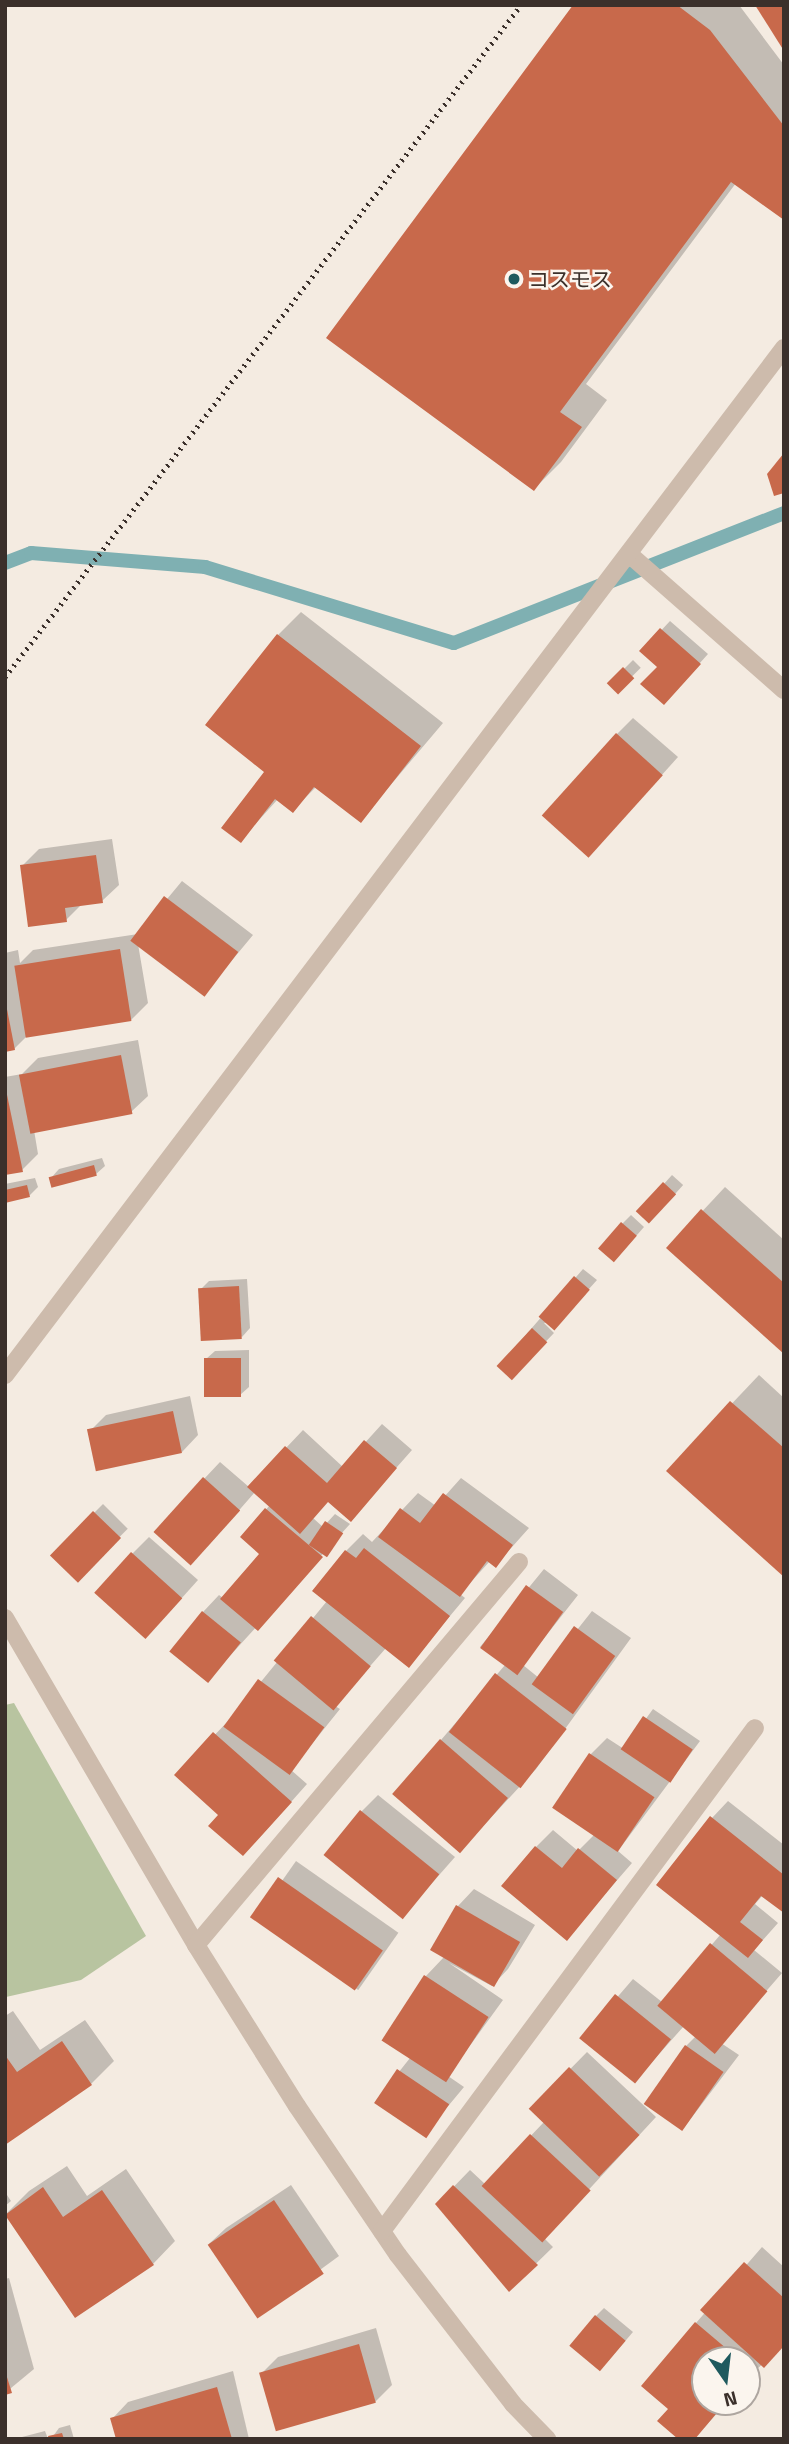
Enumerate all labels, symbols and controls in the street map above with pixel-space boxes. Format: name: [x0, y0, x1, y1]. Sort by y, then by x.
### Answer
place label: コスモス: [528, 266, 612, 292]
marker: コスモス: [506, 271, 522, 287]
north arrow: [691, 2346, 761, 2416]
text: N: [721, 2384, 741, 2416]

